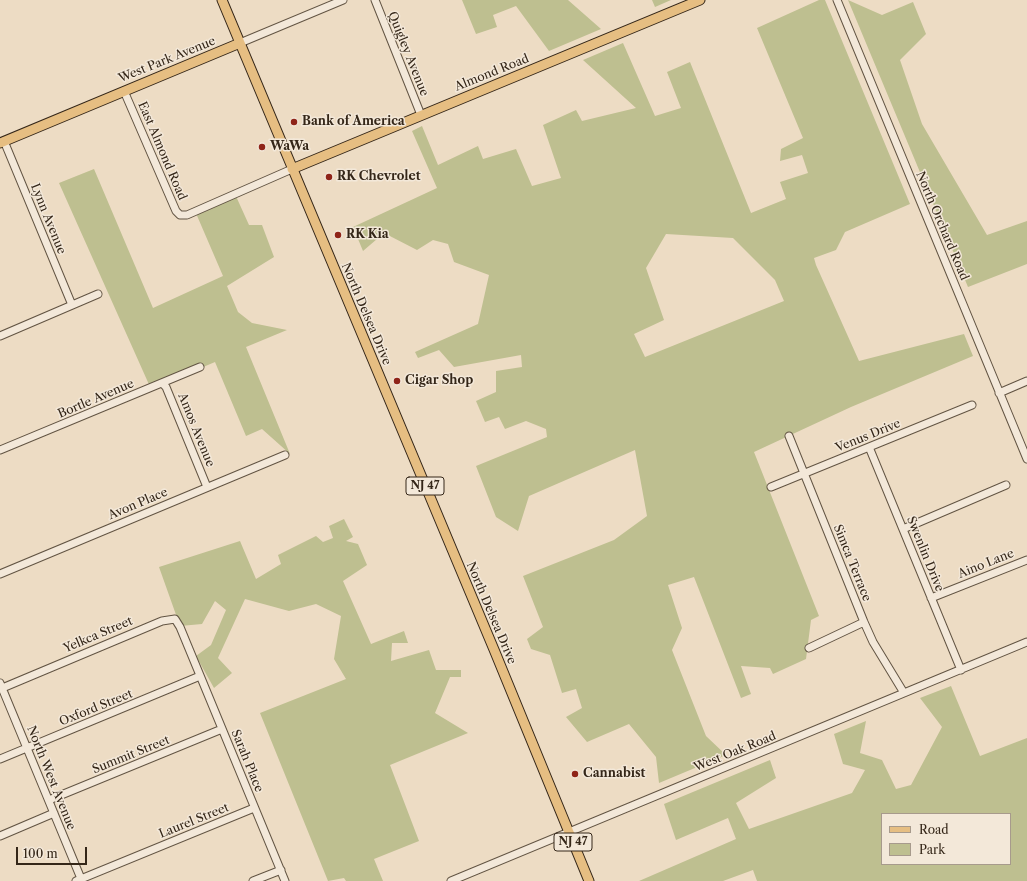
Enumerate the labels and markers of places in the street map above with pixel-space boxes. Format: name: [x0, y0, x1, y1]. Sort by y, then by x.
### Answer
place label: Bank of America: [302, 115, 405, 129]
marker: Bank of America: [289, 117, 299, 127]
place label: WaWa: [270, 140, 309, 154]
marker: WaWa: [257, 142, 267, 152]
place label: RK Chevrolet: [337, 170, 421, 184]
marker: RK Chevrolet: [324, 172, 334, 182]
place label: RK Kia: [346, 228, 389, 242]
marker: RK Kia: [333, 230, 343, 240]
place label: Cigar Shop: [405, 374, 473, 388]
marker: Cigar Shop: [392, 376, 402, 386]
place label: Cannabist: [583, 767, 645, 781]
marker: Cannabist: [570, 769, 580, 779]

